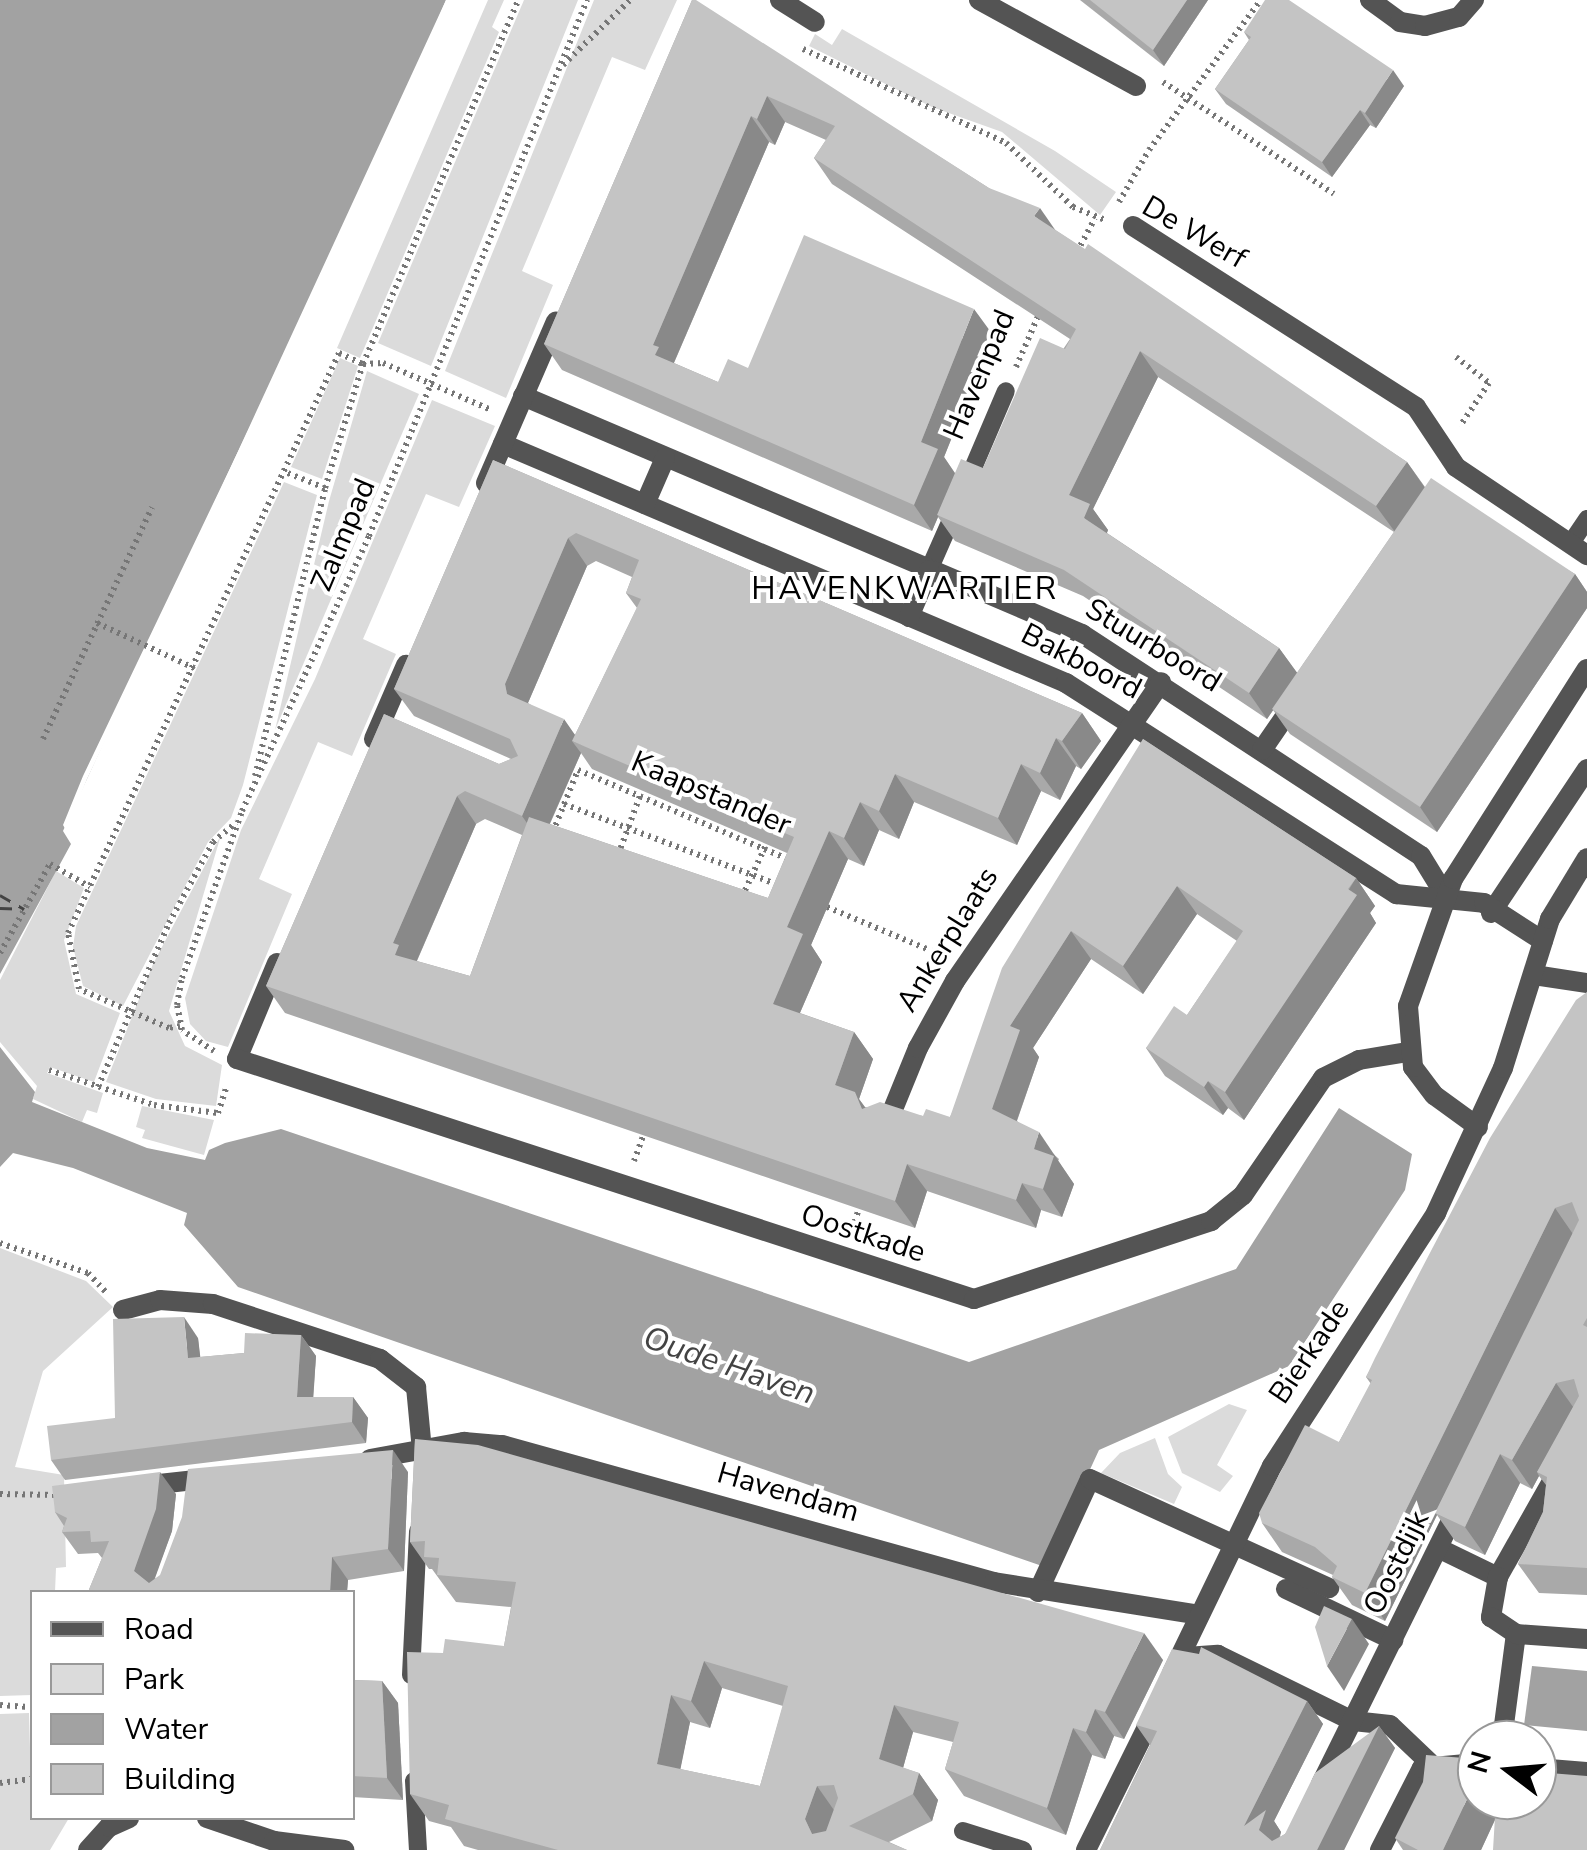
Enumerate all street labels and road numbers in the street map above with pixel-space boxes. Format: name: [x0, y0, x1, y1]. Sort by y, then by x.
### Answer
street label: De Werf: [1135, 189, 1253, 277]
street label: Havenpad: [937, 305, 1023, 445]
street label: Zalmpad: [304, 473, 384, 597]
street label: Stuurboord: [1079, 591, 1227, 701]
street label: Bakboord: [1015, 616, 1147, 708]
street label: Kaapstander: [626, 744, 796, 844]
street label: Ankerplaats: [889, 861, 1007, 1019]
street label: Oostkade: [796, 1197, 930, 1271]
street label: Bierkade: [1262, 1293, 1358, 1411]
street label: Havendam: [713, 1456, 863, 1530]
street label: Oostdijk: [1357, 1505, 1437, 1621]

